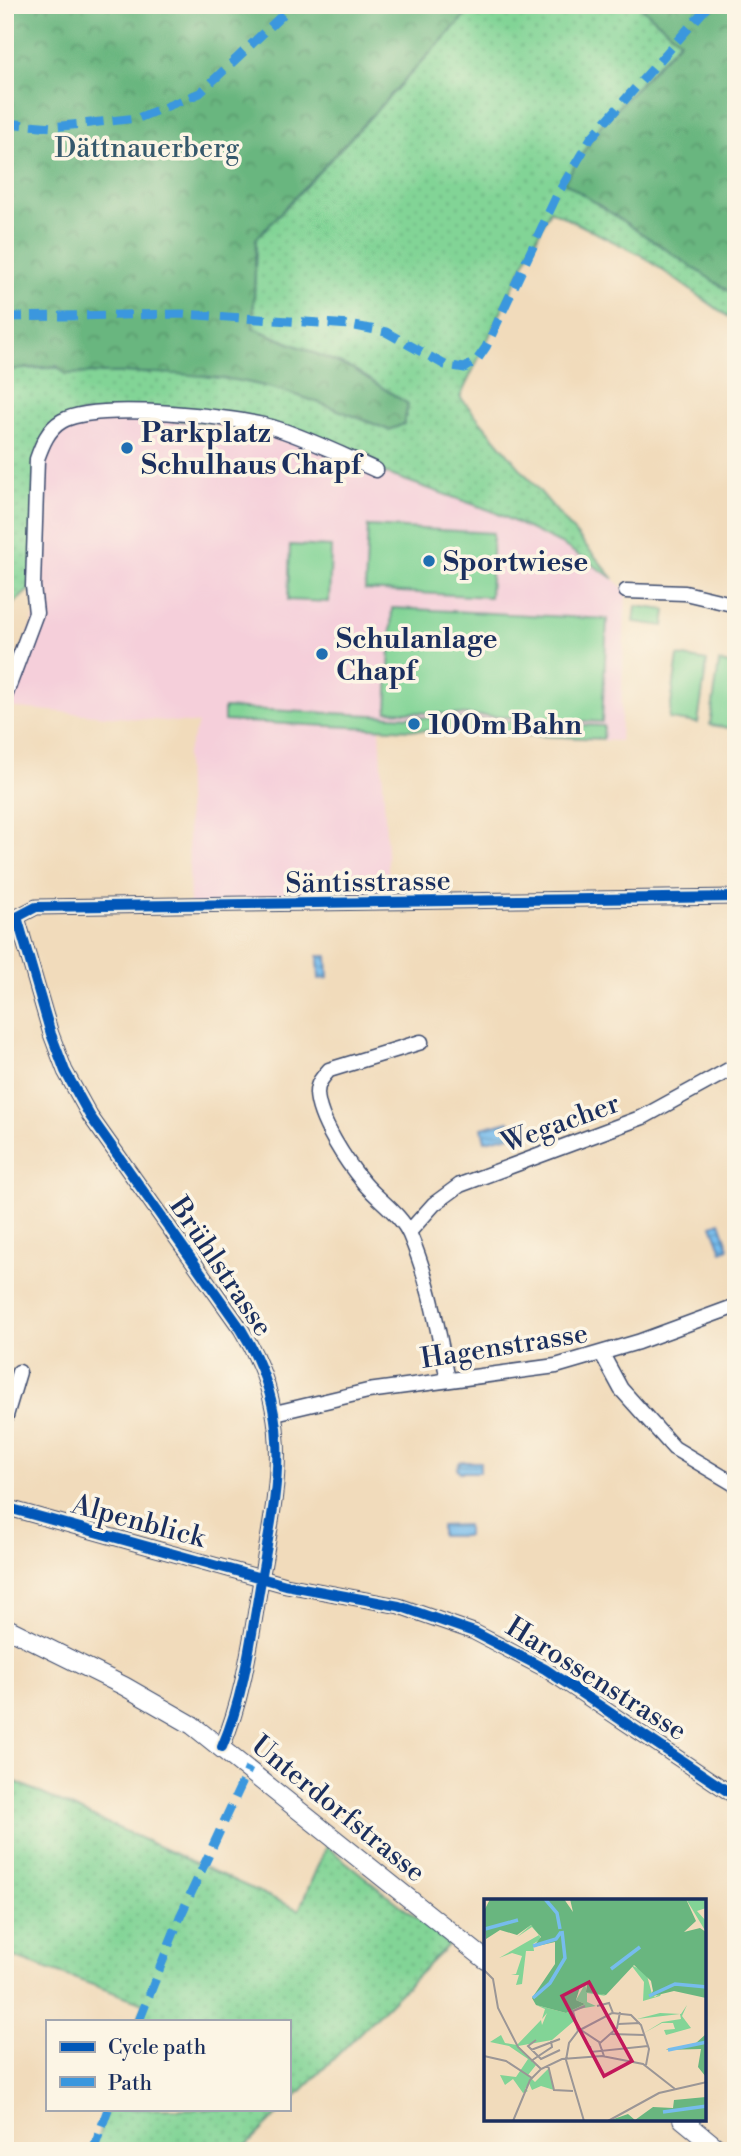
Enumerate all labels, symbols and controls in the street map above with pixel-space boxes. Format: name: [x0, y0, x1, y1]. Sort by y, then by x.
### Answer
park label: Dättnauerberg: [54, 131, 240, 166]
place label: Parkplatz Schulhaus Chapf: [141, 416, 364, 483]
marker: Parkplatz Schulhaus Chapf: [119, 440, 135, 456]
place label: Sportwiese: [443, 545, 588, 580]
marker: Sportwiese: [421, 553, 437, 569]
place label: Schulanlage Chapf: [336, 622, 498, 689]
marker: Schulanlage Chapf: [314, 646, 330, 662]
place label: 100m Bahn: [428, 708, 582, 743]
marker: 100m Bahn: [406, 716, 422, 732]
street label: Säntisstrasse: [285, 864, 451, 901]
street label: Wegacher: [496, 1086, 624, 1161]
street label: Brühlstrasse: [161, 1190, 280, 1343]
street label: Hagenstrasse: [418, 1316, 590, 1377]
street label: Alpenblick: [67, 1487, 211, 1556]
street label: Harossenstrasse: [499, 1610, 693, 1749]
street label: Unterdorfstrasse: [244, 1728, 432, 1890]
inset map: [484, 1899, 706, 2121]
legend: [46, 2020, 290, 2110]
text: Cycle path: [108, 2035, 207, 2061]
text: Path: [108, 2071, 153, 2097]

